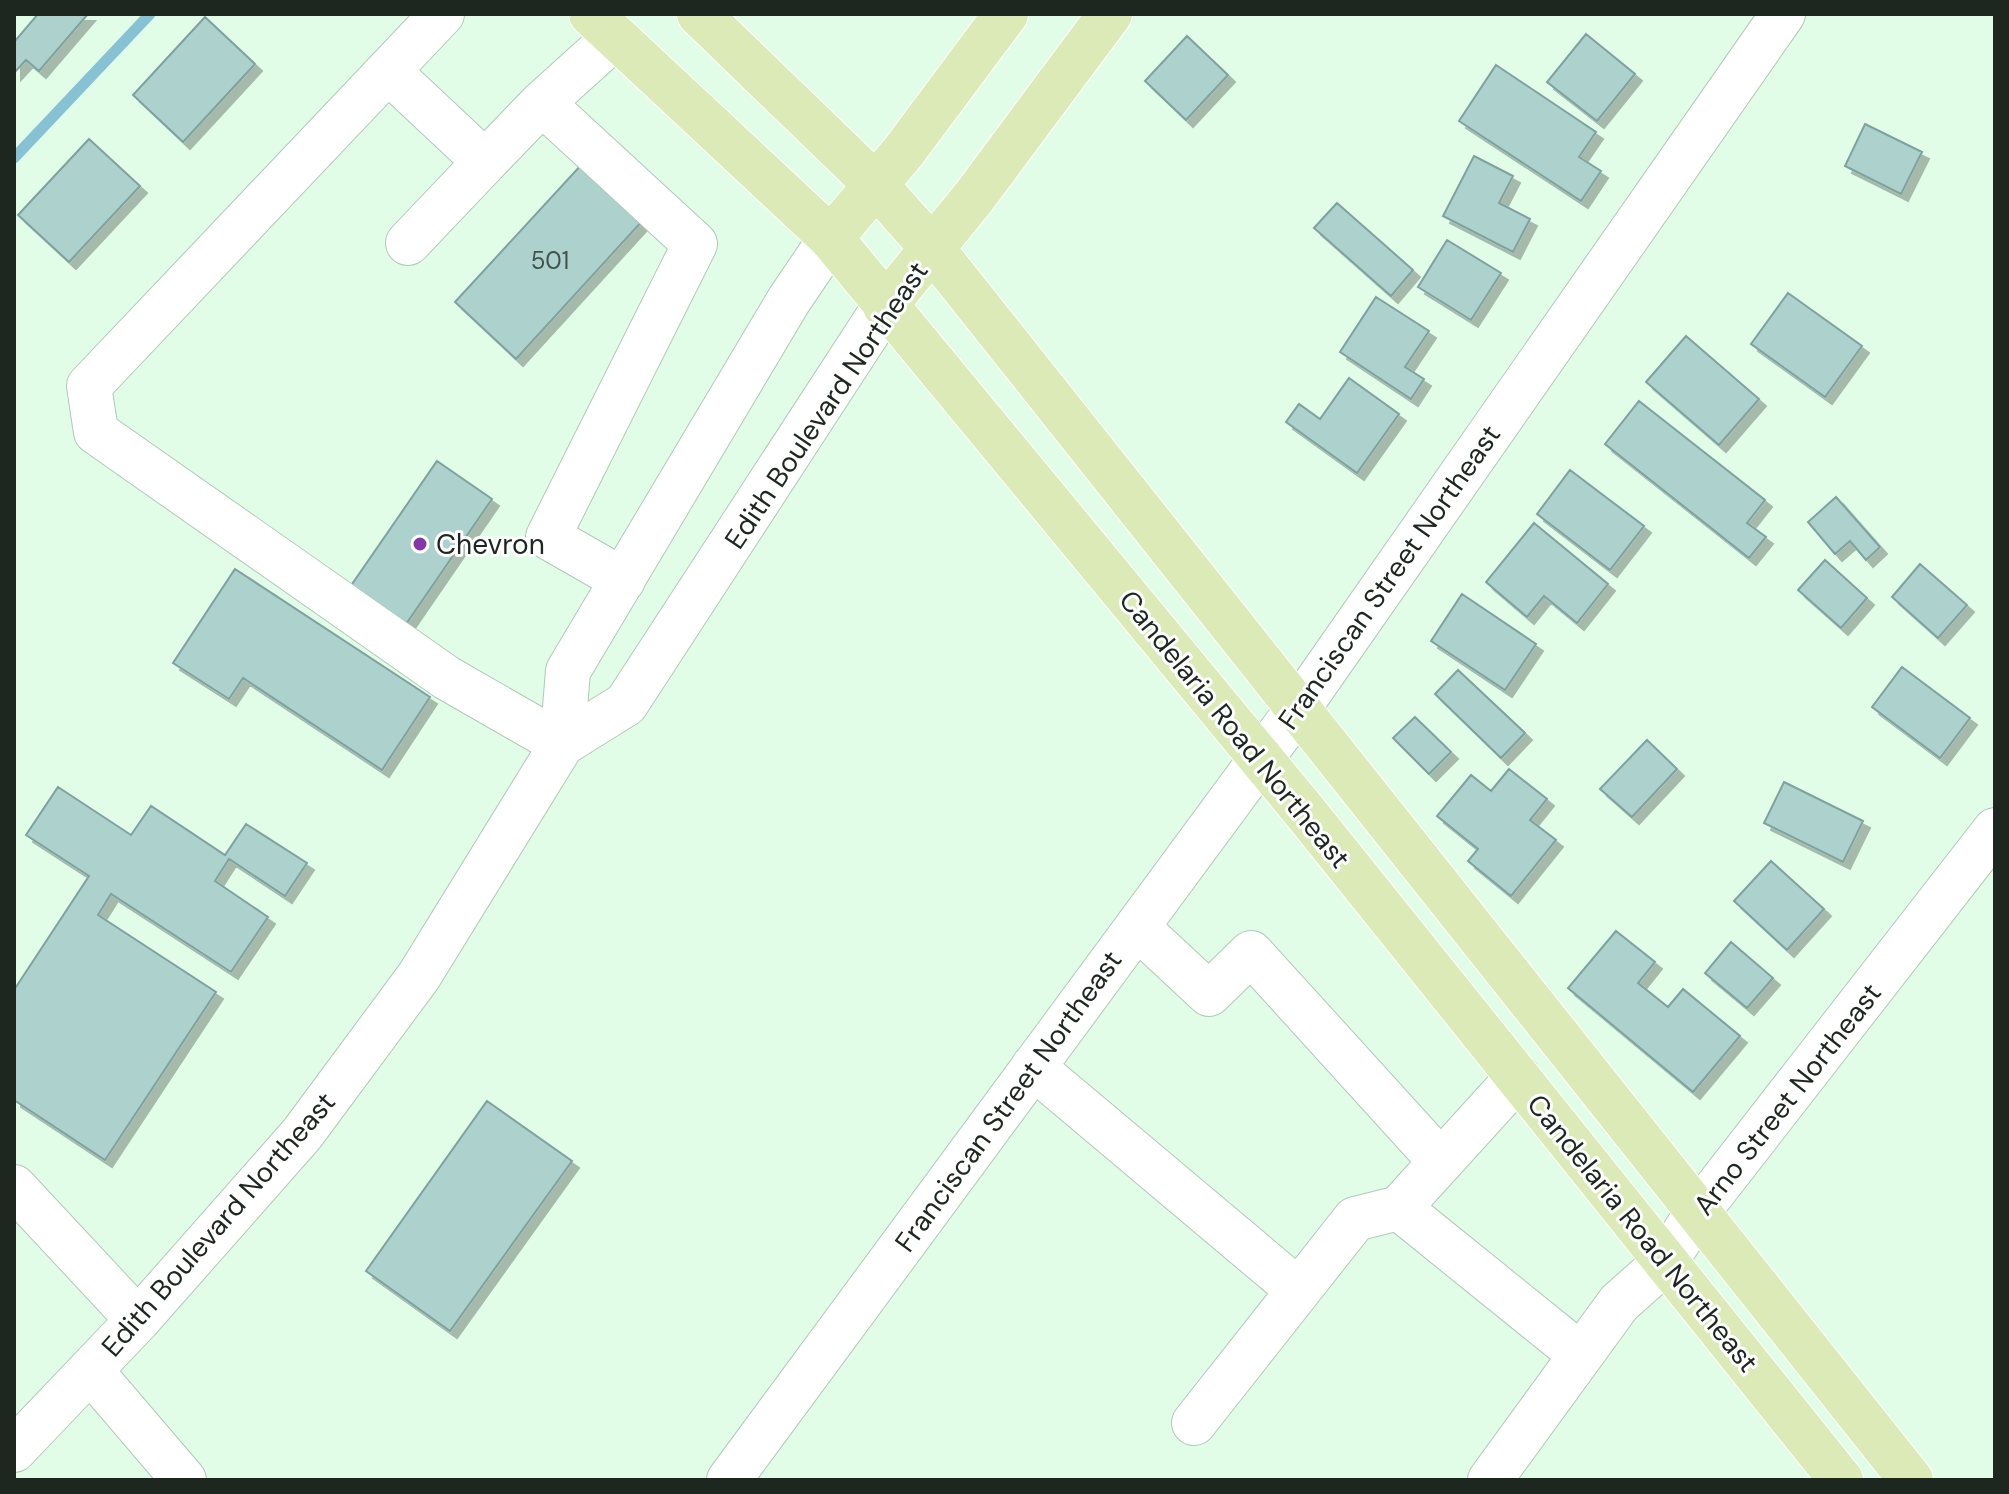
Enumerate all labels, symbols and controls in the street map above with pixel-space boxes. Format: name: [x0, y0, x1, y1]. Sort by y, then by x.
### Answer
house number: 501: [531, 245, 569, 276]
street label: Edith Boulevard Northeast: [716, 254, 936, 556]
street label: Franciscan Street Northeast: [1270, 418, 1509, 737]
place label: Chevron: [436, 526, 545, 563]
marker: Chevron: [411, 535, 429, 553]
street label: Candelaria Road Northeast: [1111, 583, 1358, 876]
street label: Franciscan Street Northeast: [886, 943, 1130, 1259]
street label: Arno Street Northeast: [1685, 976, 1890, 1223]
street label: Edith Boulevard Northeast: [93, 1084, 343, 1364]
street label: Candelaria Road Northeast: [1519, 1087, 1766, 1380]

